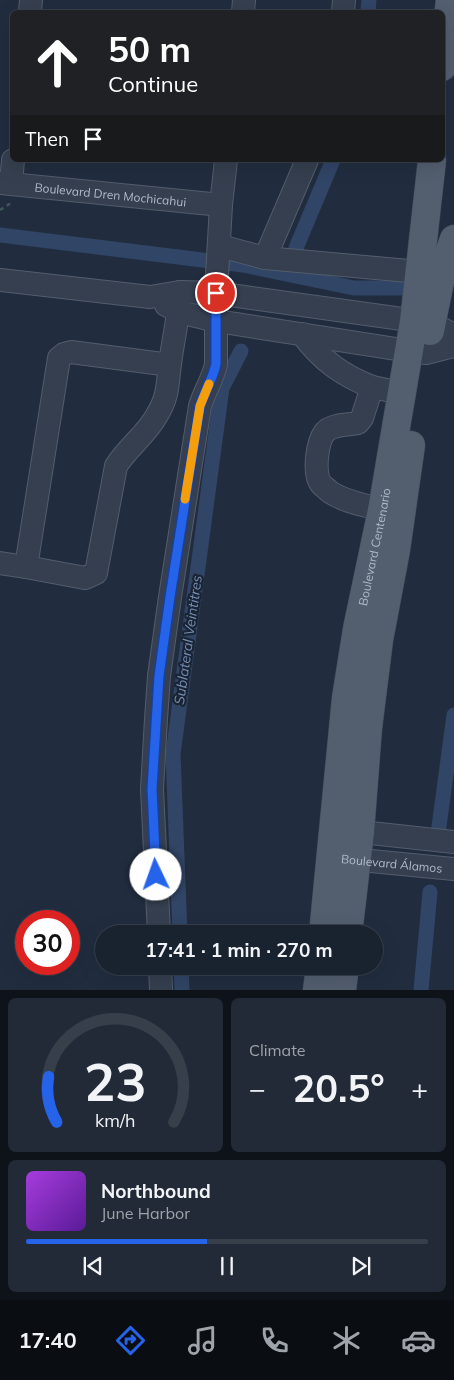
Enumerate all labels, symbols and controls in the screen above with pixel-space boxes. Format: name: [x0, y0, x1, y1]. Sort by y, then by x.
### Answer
text: 50 m: [108, 27, 191, 71]
icon: ahead: [25, 30, 90, 95]
text: Continue: [108, 70, 198, 98]
icon: arrive: [79, 125, 107, 153]
text: Then: [25, 127, 69, 151]
street label: Boulevard Dren Mochicahui: [34, 179, 187, 209]
pin: [195, 272, 237, 314]
icon: arrive: [202, 279, 230, 307]
street label: Boulevard Centenario: [355, 487, 393, 607]
water label: Sublateral Veintitres: [170, 574, 206, 706]
position arrow: [129, 848, 181, 900]
street label: Boulevard Álamos: [340, 851, 443, 875]
speed limit sign: 30: [15, 910, 80, 975]
text: 17:41 · 1 min · 270 m: [145, 938, 333, 962]
text: Climate: [249, 1040, 305, 1060]
text: 23: [84, 1049, 147, 1114]
text: 20.5°: [292, 1064, 385, 1112]
text: −: [249, 1071, 266, 1106]
text: +: [411, 1071, 428, 1106]
text: km/h: [95, 1109, 136, 1131]
text: Northbound: [101, 1179, 211, 1203]
text: June Harbor: [101, 1203, 190, 1223]
icon: previous: [79, 1252, 107, 1280]
icon: pause: [213, 1252, 241, 1280]
icon: next: [347, 1252, 375, 1280]
icon: directions: [113, 1323, 148, 1358]
icon: music: [185, 1323, 220, 1358]
icon: phone: [257, 1323, 292, 1358]
icon: climate: [329, 1323, 364, 1358]
icon: car: [401, 1323, 436, 1358]
text: 17:40: [18, 1326, 77, 1354]

